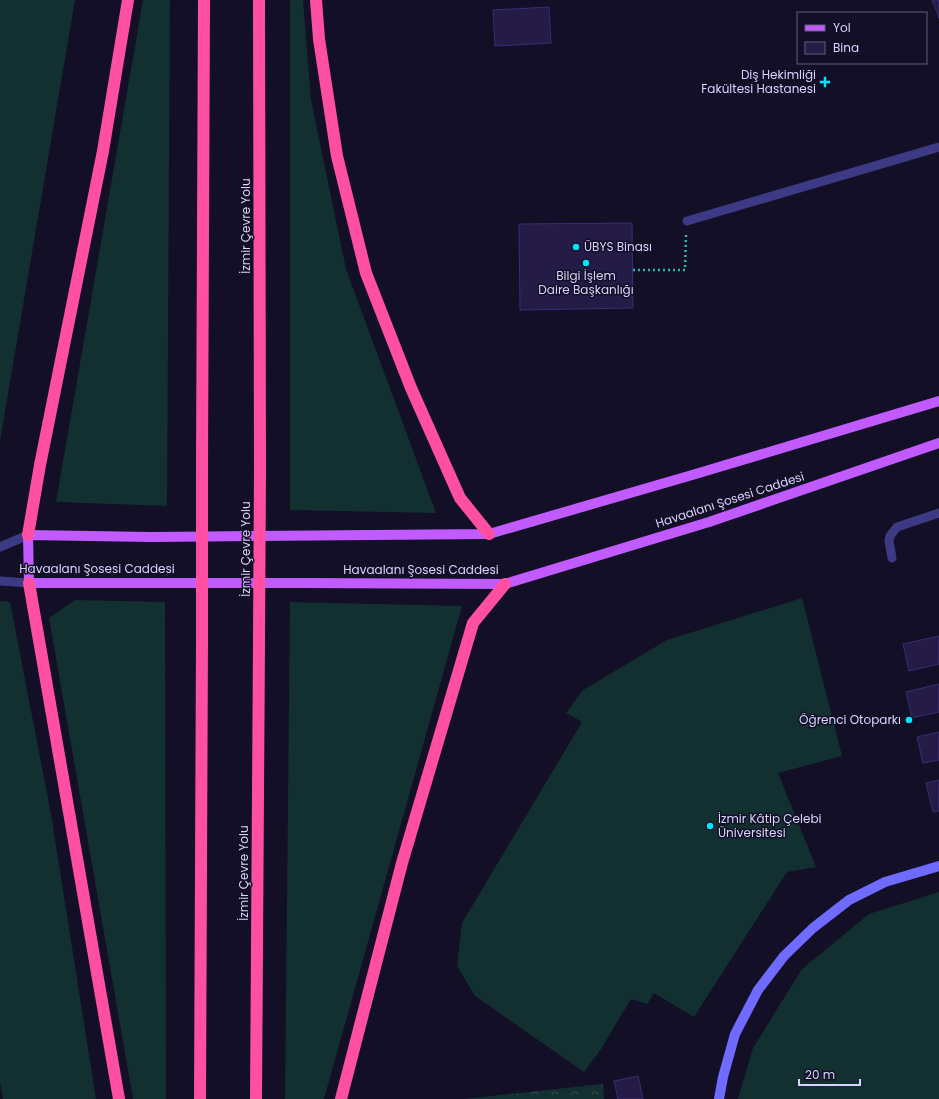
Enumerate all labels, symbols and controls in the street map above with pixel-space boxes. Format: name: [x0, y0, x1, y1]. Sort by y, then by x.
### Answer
legend: [797, 12, 927, 64]
text: Yol: [833, 19, 851, 36]
text: Bina: [833, 39, 859, 56]
place label: Diş Hekimliği Fakültesi Hastanesi: [701, 66, 816, 97]
marker: Diş Hekimliği Fakültesi Hastanesi: [819, 76, 831, 88]
street label: İzmir Çevre Yolu: [237, 178, 254, 274]
place label: ÜBYS Binası: [584, 238, 652, 255]
marker: ÜBYS Binası: [571, 242, 581, 252]
marker: Bilgi İşlem Daire Başkanlığı: [581, 258, 591, 268]
place label: Bilgi İşlem Daire Başkanlığı: [538, 267, 634, 298]
street label: Havaalanı Şosesi Caddesi: [653, 467, 806, 532]
street label: İzmir Çevre Yolu: [237, 501, 254, 597]
street label: Havaalanı Şosesi Caddesi: [19, 560, 175, 577]
street label: Havaalanı Şosesi Caddesi: [343, 561, 499, 578]
place label: Öğrenci Otoparkı: [799, 711, 901, 728]
marker: Öğrenci Otoparkı: [904, 715, 914, 725]
place label: İzmir Kâtip Çelebi Üniversitesi: [718, 810, 822, 841]
marker: İzmir Kâtip Çelebi Üniversitesi: [705, 821, 715, 831]
street label: İzmir Çevre Yolu: [235, 825, 252, 921]
scale bar: [799, 1061, 860, 1087]
text: 20 m: [805, 1066, 835, 1083]

